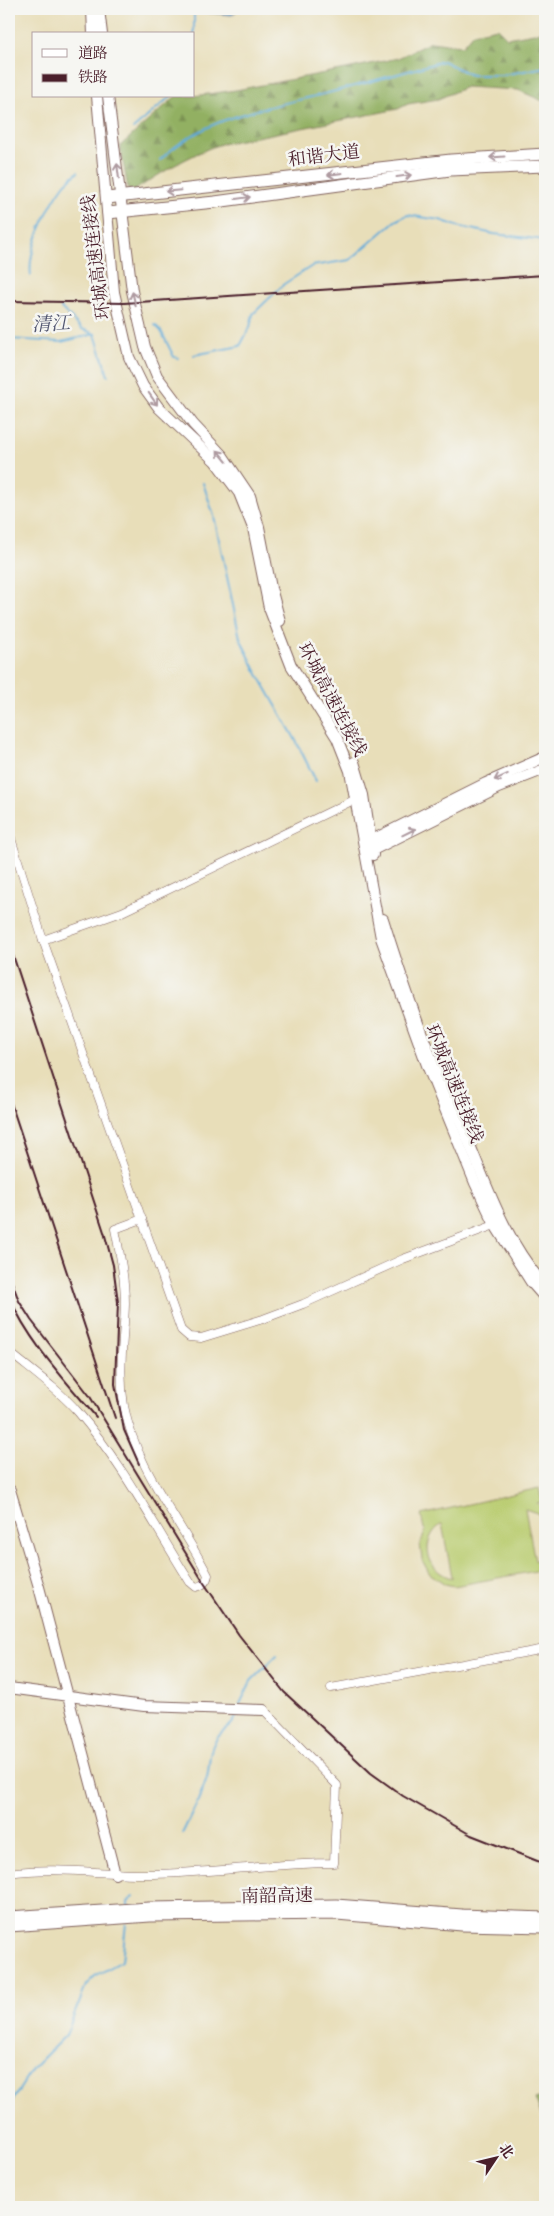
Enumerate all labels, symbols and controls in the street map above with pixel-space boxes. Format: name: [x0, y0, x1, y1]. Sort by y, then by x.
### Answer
legend: [32, 32, 195, 98]
text: 道路: [78, 44, 108, 63]
text: 铁路: [78, 68, 108, 87]
street label: 和谐大道: [287, 141, 361, 173]
one-way arrow: [489, 152, 505, 162]
one-way arrow: [113, 164, 123, 180]
one-way arrow: [327, 169, 343, 179]
one-way arrow: [396, 171, 412, 181]
one-way arrow: [166, 186, 182, 196]
street label: 环城高速连接线: [78, 193, 116, 321]
one-way arrow: [235, 193, 251, 203]
one-way arrow: [129, 292, 138, 308]
water label: 清江: [31, 312, 74, 338]
one-way arrow: [148, 392, 158, 406]
one-way arrow: [217, 449, 228, 462]
street label: 环城高速连接线: [291, 639, 371, 761]
one-way arrow: [494, 772, 509, 782]
one-way arrow: [402, 827, 417, 837]
street label: 环城高速连接线: [419, 1021, 487, 1147]
street label: 南韶高速: [241, 1885, 313, 1909]
north arrow: [472, 2134, 522, 2184]
text: 北: [494, 2140, 517, 2162]

